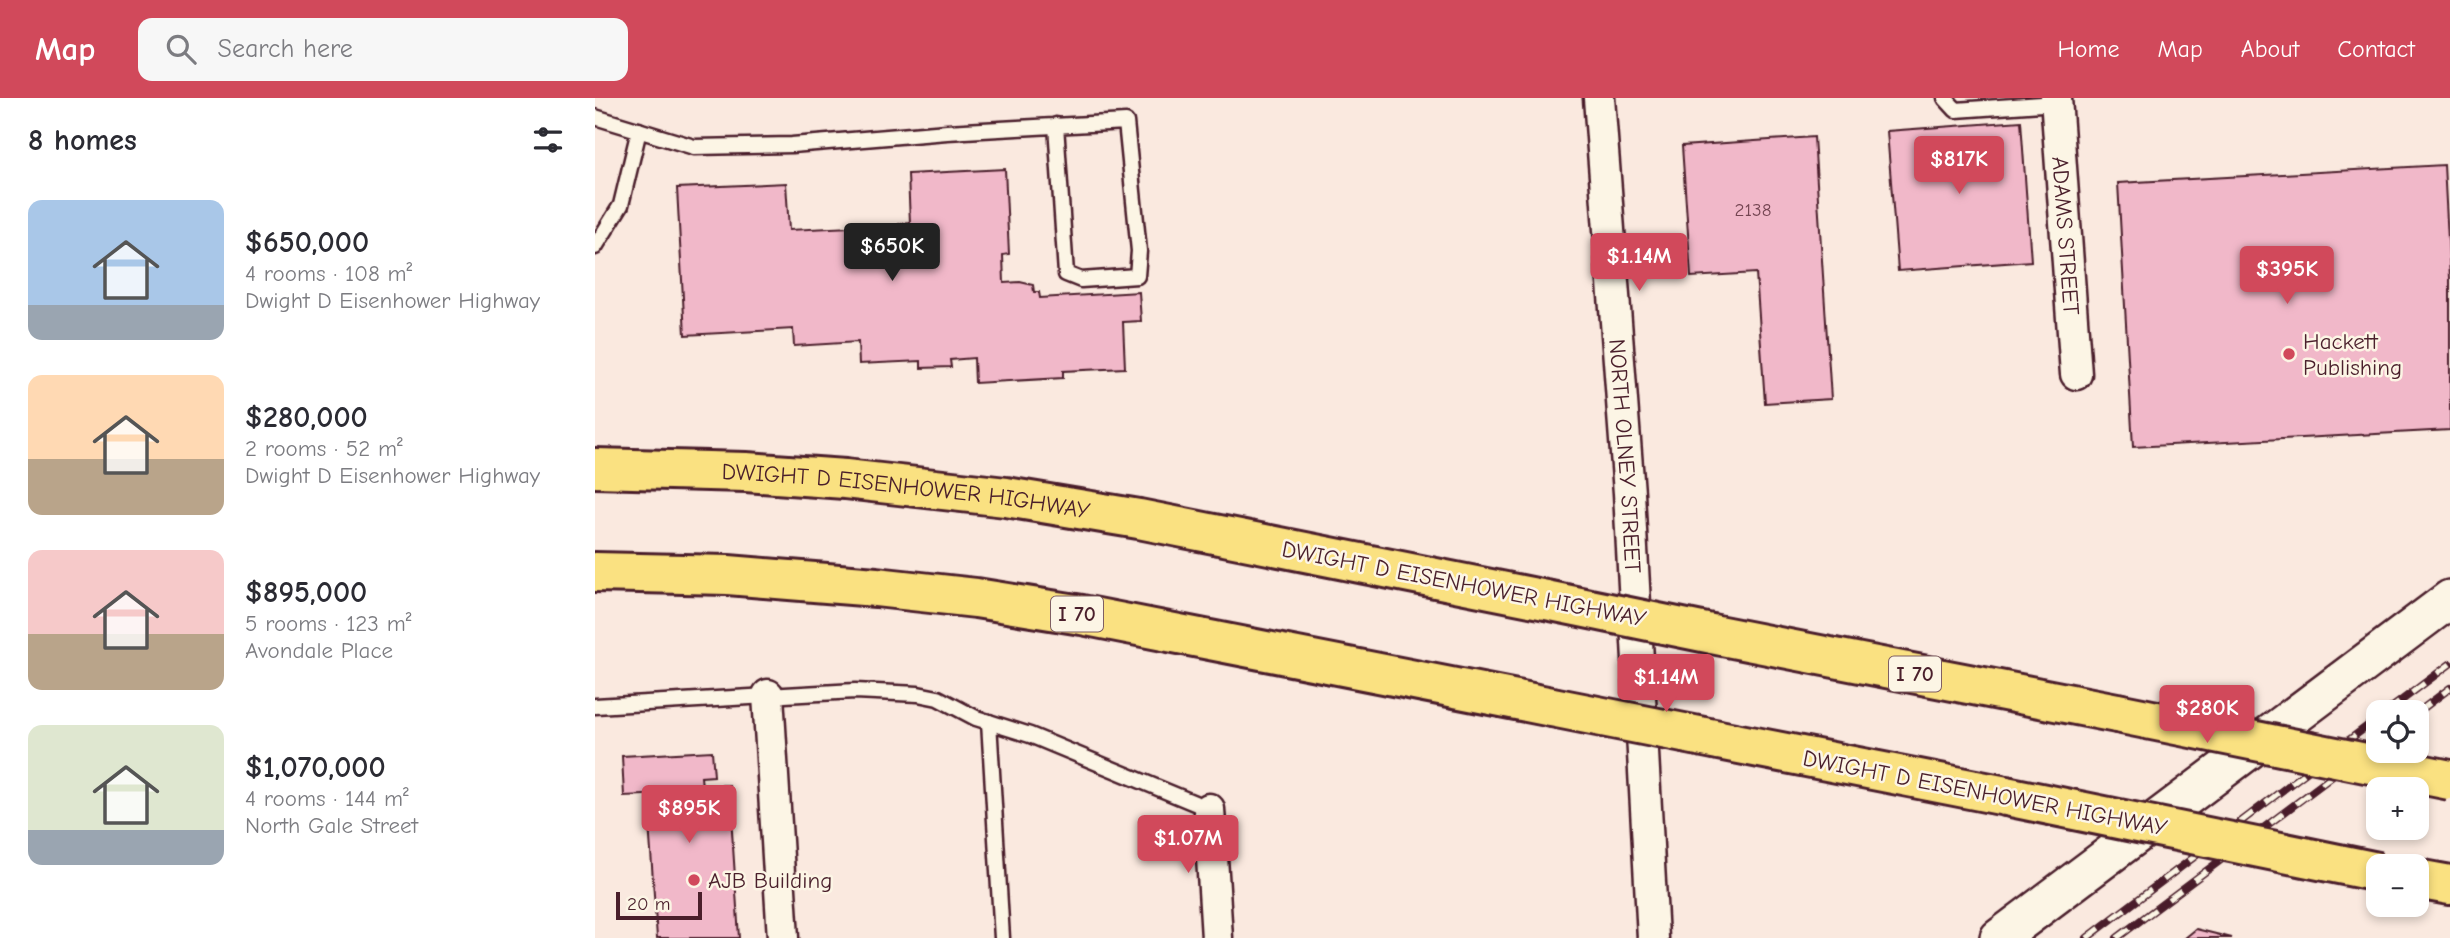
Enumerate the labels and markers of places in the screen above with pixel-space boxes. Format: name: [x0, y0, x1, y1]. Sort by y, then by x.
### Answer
pin: $817K: [1910, 136, 2008, 196]
pin: $650K: [843, 223, 941, 283]
pin: $1.14M: [1582, 234, 1696, 293]
pin: $395K: [2238, 246, 2336, 306]
place label: Hackett Publishing: [2303, 328, 2402, 381]
marker: Hackett Publishing: [2281, 346, 2297, 362]
pin: $1.14M: [1609, 654, 1723, 714]
pin: $280K: [2158, 686, 2256, 745]
pin: $895K: [640, 786, 738, 845]
pin: $1.07M: [1131, 816, 1245, 875]
place label: AJB Building: [708, 867, 832, 894]
marker: AJB Building: [686, 872, 702, 888]

